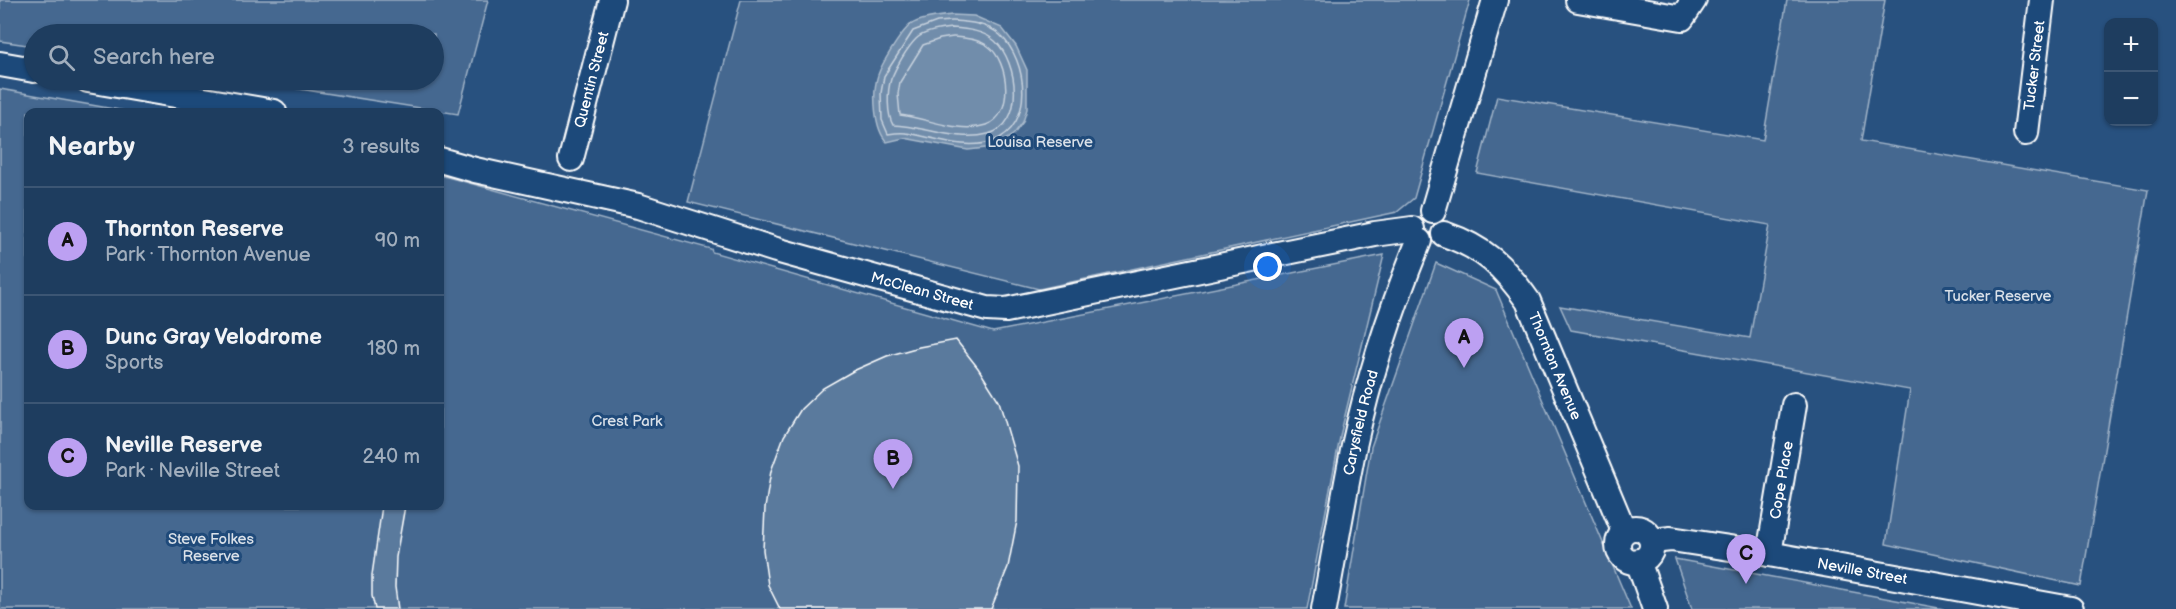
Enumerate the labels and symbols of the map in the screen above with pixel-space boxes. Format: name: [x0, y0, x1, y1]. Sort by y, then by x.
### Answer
street label: Tucker Street: [2020, 19, 2050, 112]
street label: Quentin Street: [570, 29, 614, 130]
park label: Louisa Reserve: [987, 133, 1093, 152]
your location: [1253, 252, 1282, 281]
street label: McClean Street: [869, 268, 976, 315]
park label: Tucker Reserve: [1945, 287, 2052, 306]
street label: Thornton Avenue: [1524, 309, 1586, 423]
pin: A: [1444, 318, 1484, 368]
street label: Carysfield Road: [1339, 368, 1383, 477]
park label: Crest Park: [592, 412, 663, 431]
pin: B: [874, 440, 912, 489]
street label: Cope Place: [1766, 440, 1798, 521]
park label: Steve Folkes Reserve: [168, 530, 254, 566]
pin: C: [1726, 534, 1766, 584]
street label: Neville Street: [1815, 554, 1909, 589]

